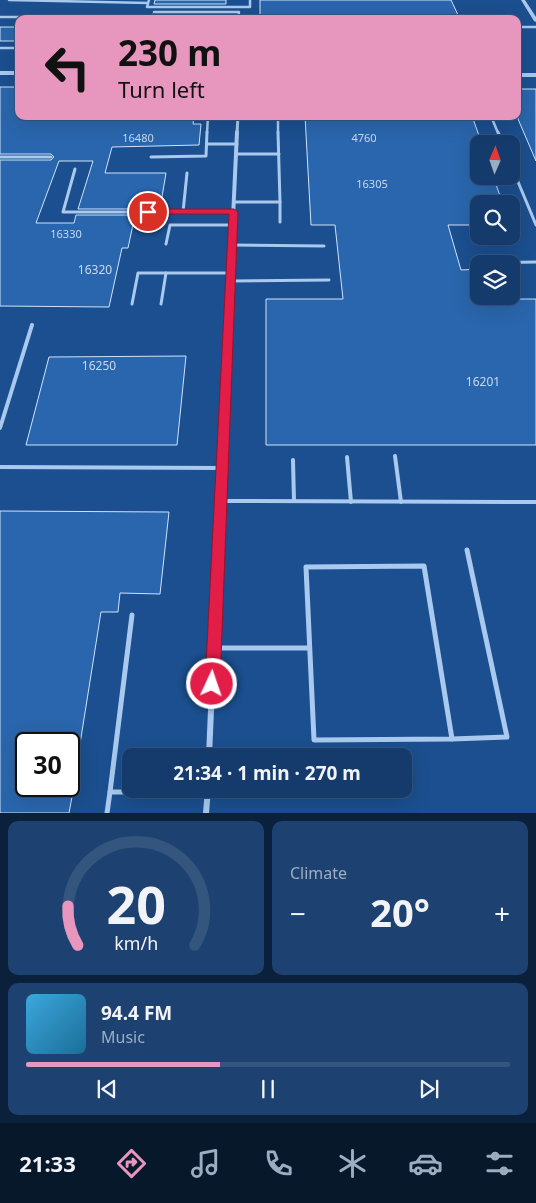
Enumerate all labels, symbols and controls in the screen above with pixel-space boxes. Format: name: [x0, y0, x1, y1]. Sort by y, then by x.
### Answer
text: 230 m: [118, 29, 221, 76]
icon: left: [35, 35, 100, 100]
text: Turn left: [118, 74, 205, 104]
house number: 16480: [122, 130, 154, 145]
house number: 4760: [351, 130, 377, 145]
north arrow: [470, 135, 520, 185]
map controls: [470, 135, 520, 305]
house number: 16305: [356, 176, 388, 191]
pin: [127, 191, 169, 233]
button: search: [470, 195, 520, 245]
icon: arrive: [134, 198, 162, 226]
house number: 16330: [50, 226, 82, 241]
button: layers: [470, 255, 520, 305]
house number: 16320: [78, 261, 112, 278]
house number: 16250: [82, 357, 116, 374]
house number: 16201: [466, 373, 500, 390]
position arrow: [185, 657, 237, 709]
speed limit sign: 30: [15, 732, 80, 797]
text: 21:34 · 1 min · 270 m: [173, 760, 361, 786]
text: Climate: [290, 862, 347, 884]
text: 20: [106, 868, 166, 939]
text: 20°: [370, 886, 430, 938]
text: −: [290, 894, 306, 932]
text: +: [494, 894, 510, 932]
text: km/h: [114, 931, 158, 955]
text: 94.4 FM: [101, 1000, 172, 1026]
text: Music: [101, 1026, 145, 1048]
icon: previous: [93, 1075, 121, 1103]
icon: pause: [254, 1075, 282, 1103]
icon: next: [415, 1075, 443, 1103]
icon: directions: [114, 1146, 149, 1181]
icon: music: [188, 1146, 223, 1181]
icon: phone: [261, 1146, 296, 1181]
icon: climate: [335, 1146, 370, 1181]
icon: car: [408, 1146, 443, 1181]
icon: filters: [482, 1146, 517, 1181]
text: 21:33: [19, 1148, 76, 1178]

